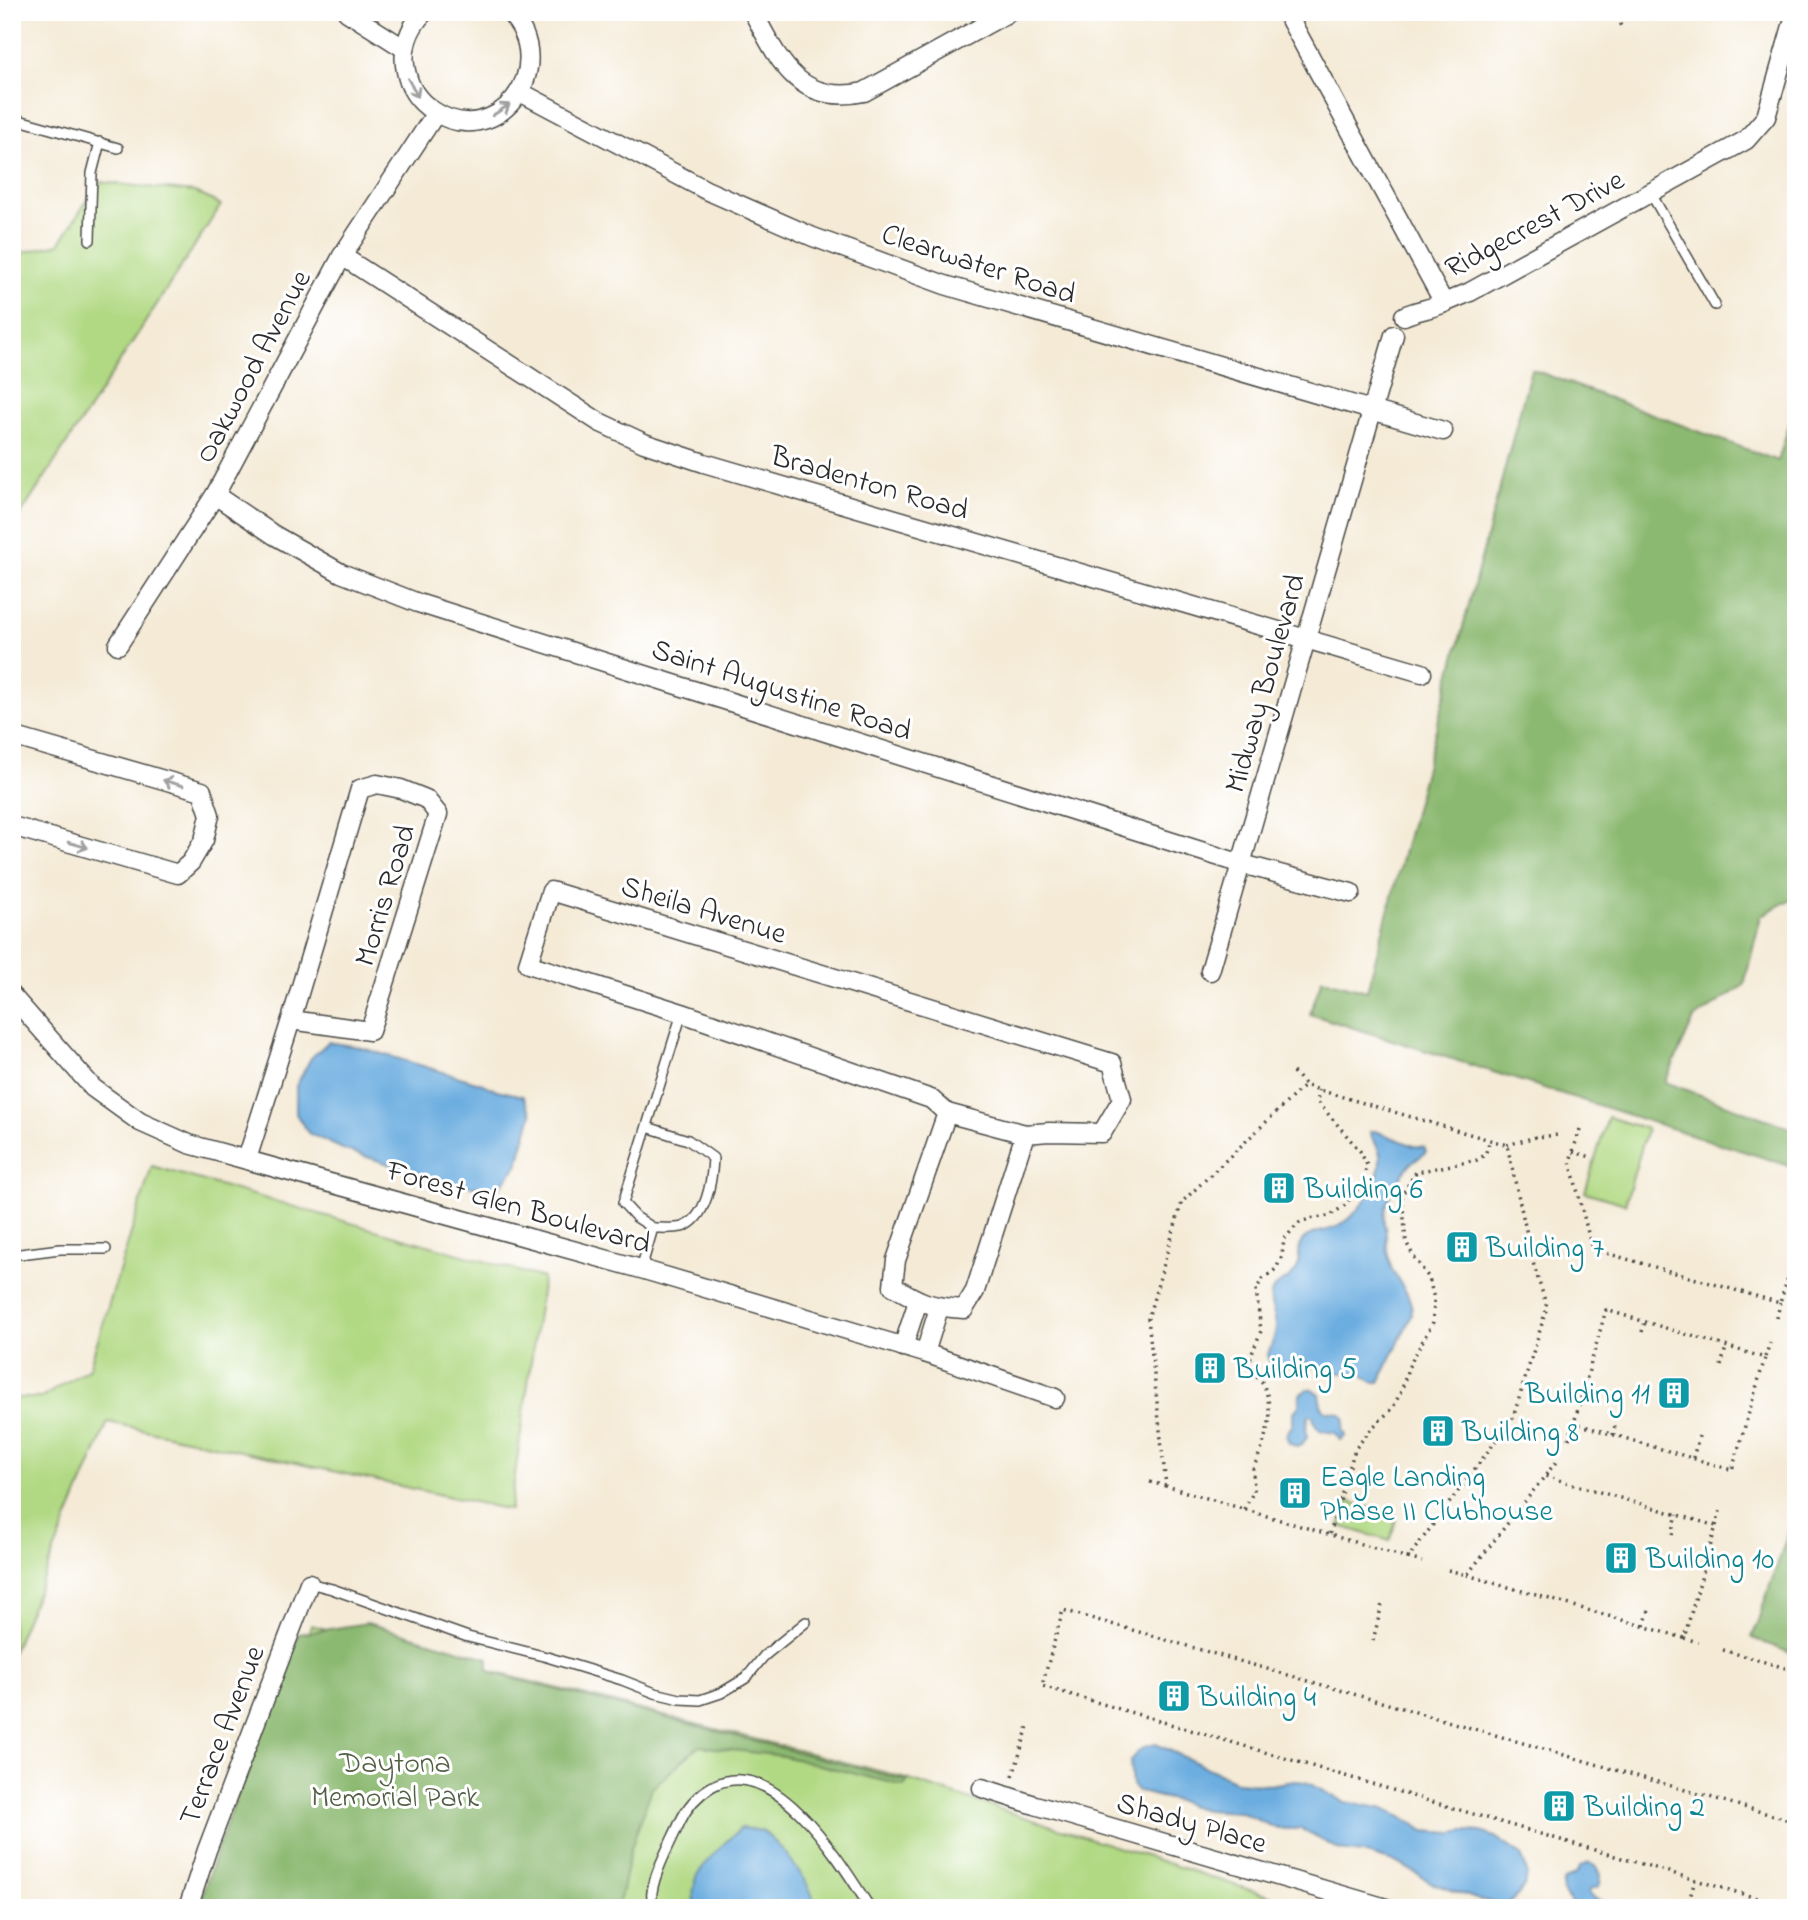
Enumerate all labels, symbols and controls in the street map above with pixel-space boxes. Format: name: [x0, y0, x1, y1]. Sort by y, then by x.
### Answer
one-way arrow: [406, 78, 420, 98]
one-way arrow: [490, 103, 510, 117]
street label: Ridgecrest Drive: [1438, 160, 1633, 291]
street label: Clearwater Road: [875, 214, 1081, 318]
street label: Oakwood Avenue: [185, 262, 324, 472]
street label: Bradenton Road: [764, 435, 973, 534]
street label: Midway Boulevard: [1215, 569, 1319, 798]
street label: Saint Augustine Road: [645, 629, 917, 755]
one-way arrow: [163, 776, 185, 789]
street label: Morris Road: [345, 820, 429, 972]
one-way arrow: [66, 839, 89, 852]
street label: Sheila Avenue: [615, 866, 792, 958]
street label: Forest Glen Boulevard: [380, 1150, 655, 1268]
building icon: Building 6: [1260, 1169, 1298, 1207]
place label: Building 6: [1303, 1169, 1423, 1213]
building icon: Building 7: [1443, 1228, 1481, 1266]
place label: Building 7: [1485, 1228, 1604, 1272]
building icon: Building 5: [1191, 1349, 1229, 1387]
place label: Building 5: [1233, 1349, 1357, 1393]
place label: Building 11: [1524, 1374, 1650, 1418]
building icon: Building 11: [1655, 1374, 1693, 1412]
building icon: Building 8: [1419, 1412, 1457, 1450]
place label: Building 8: [1461, 1412, 1579, 1456]
place label: Eagle Landing Phase II Clubhouse: [1320, 1457, 1554, 1535]
building icon: Eagle Landing Phase II Clubhouse: [1276, 1474, 1314, 1512]
building icon: Building 10: [1602, 1539, 1640, 1577]
place label: Building 10: [1645, 1539, 1774, 1583]
street label: Terrace Avenue: [169, 1639, 278, 1832]
building icon: Building 4: [1155, 1677, 1193, 1715]
place label: Building 4: [1197, 1677, 1316, 1721]
park label: Daytona Memorial Park: [311, 1743, 480, 1821]
street label: Shady Place: [1111, 1782, 1272, 1867]
building icon: Building 2: [1540, 1787, 1578, 1825]
place label: Building 2: [1583, 1787, 1705, 1831]

